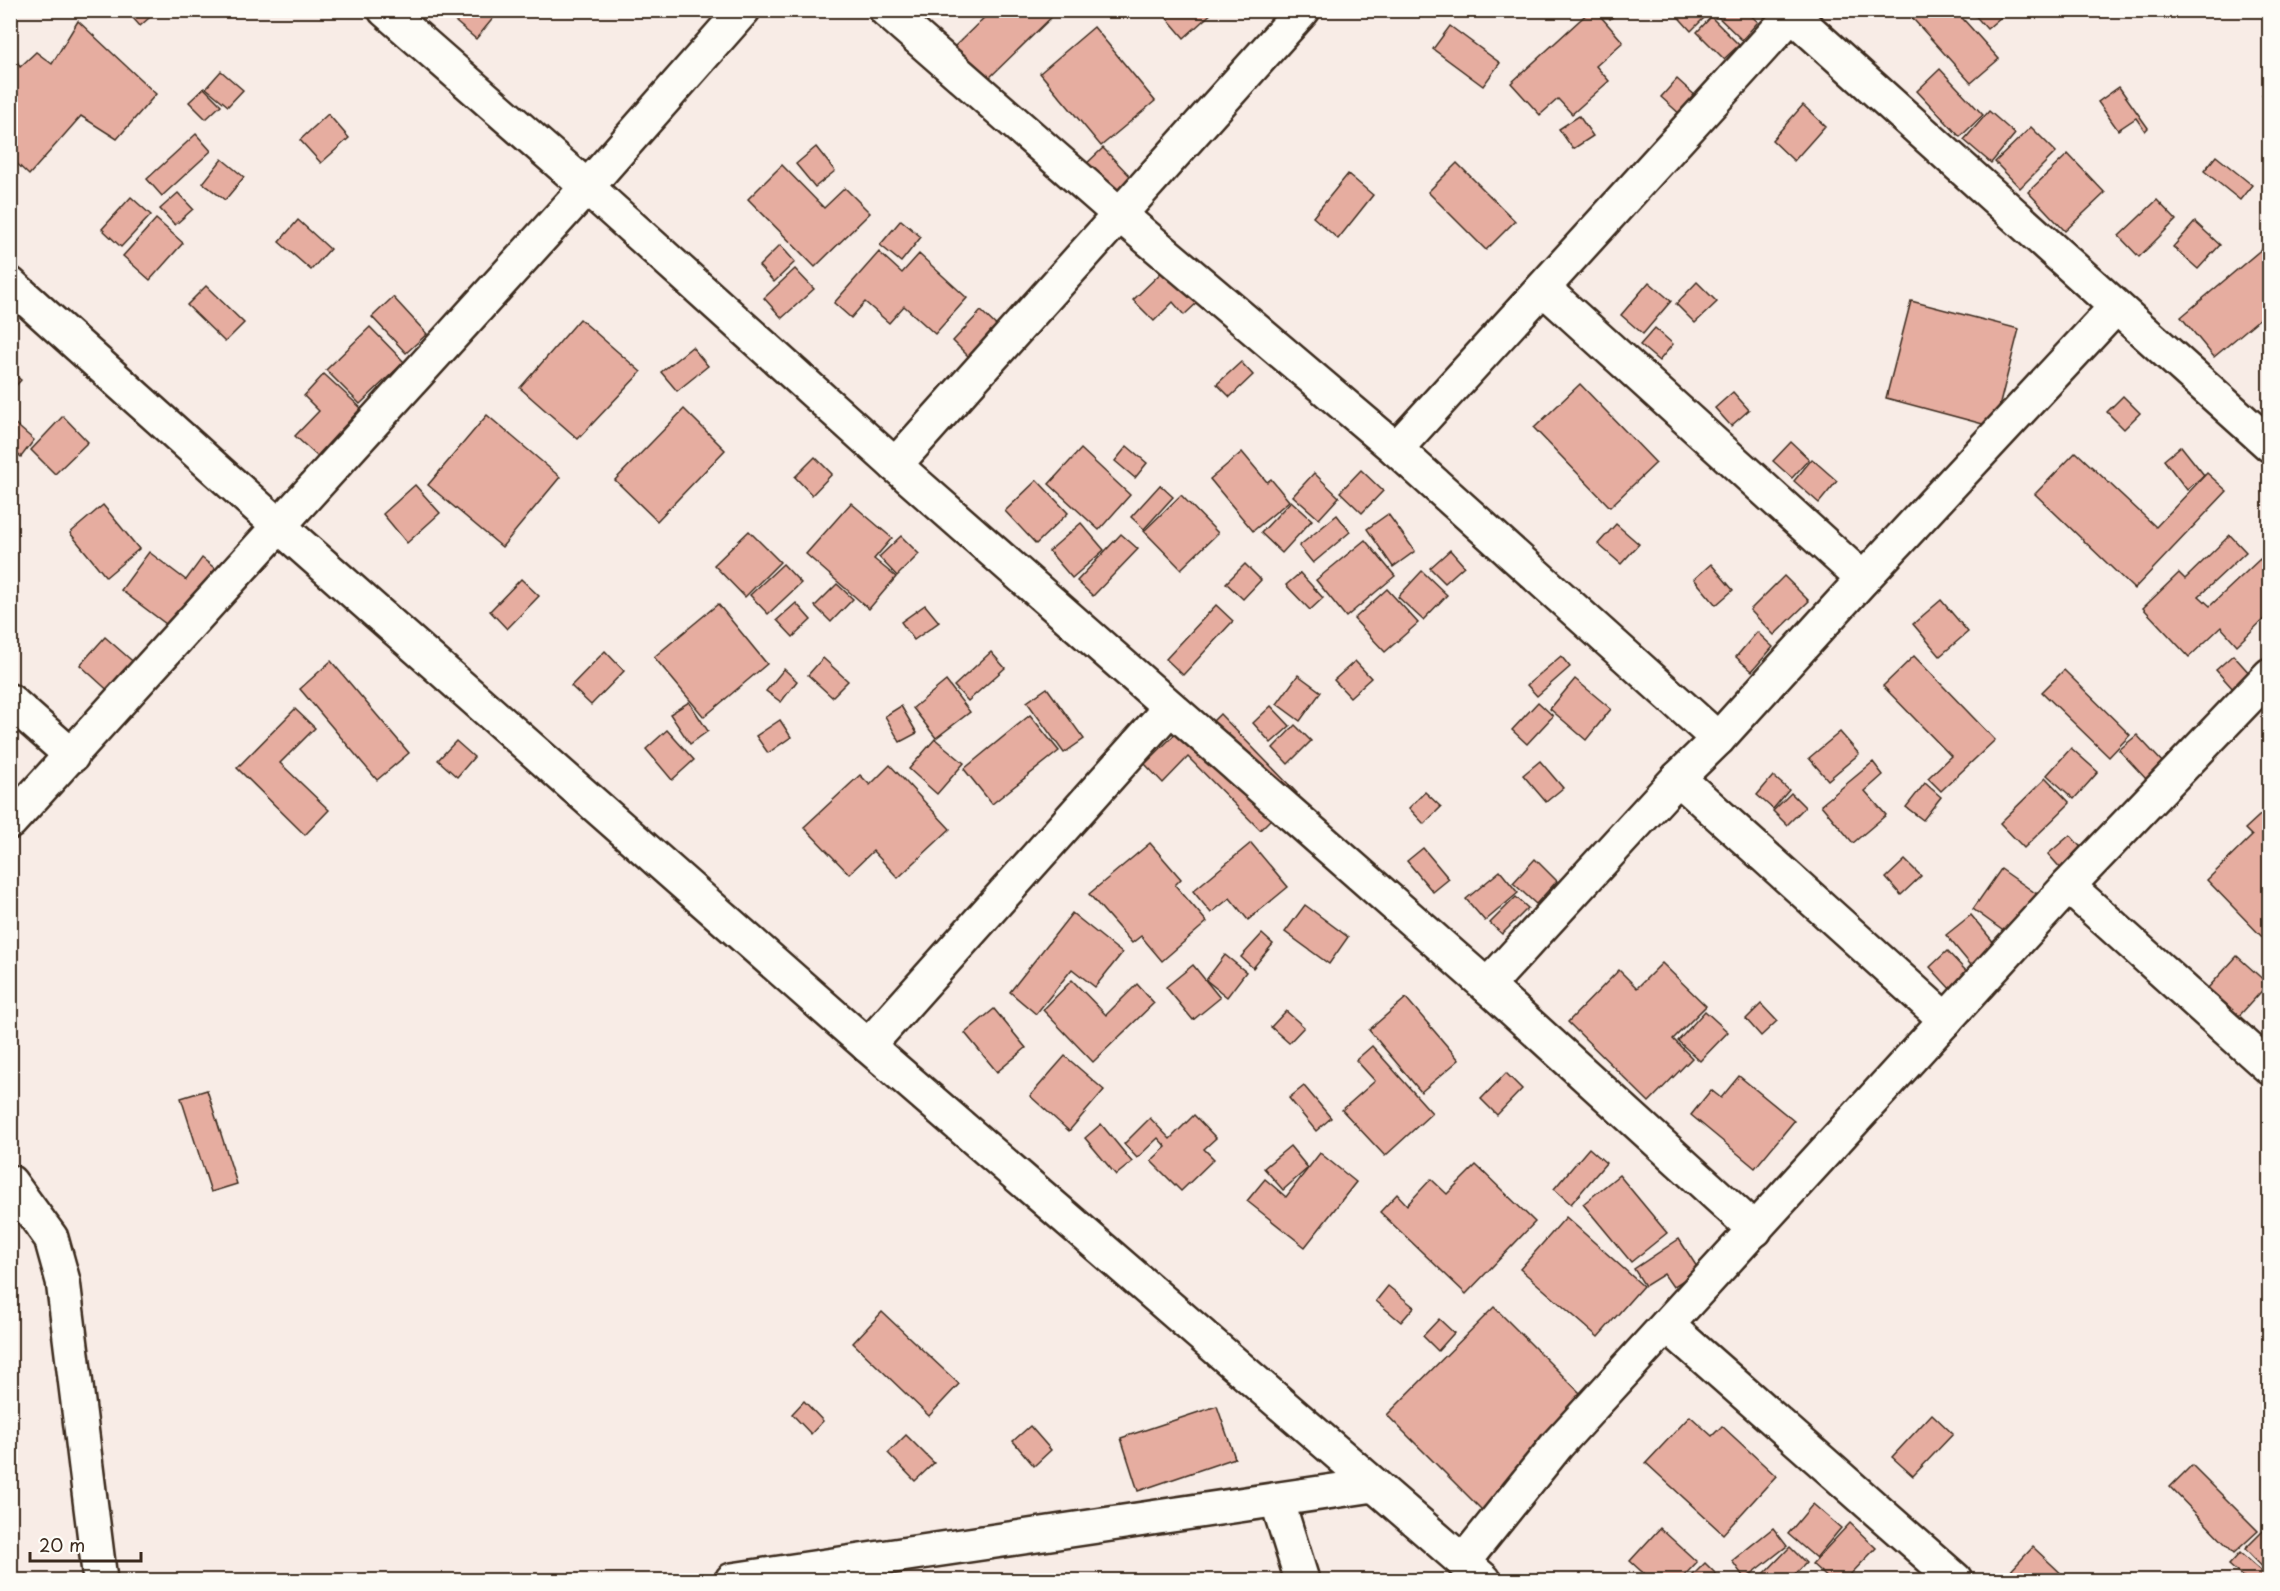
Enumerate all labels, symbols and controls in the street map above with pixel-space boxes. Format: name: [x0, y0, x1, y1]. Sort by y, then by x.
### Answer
scale bar: [30, 1525, 141, 1563]
text: 20 m: [39, 1531, 85, 1558]

